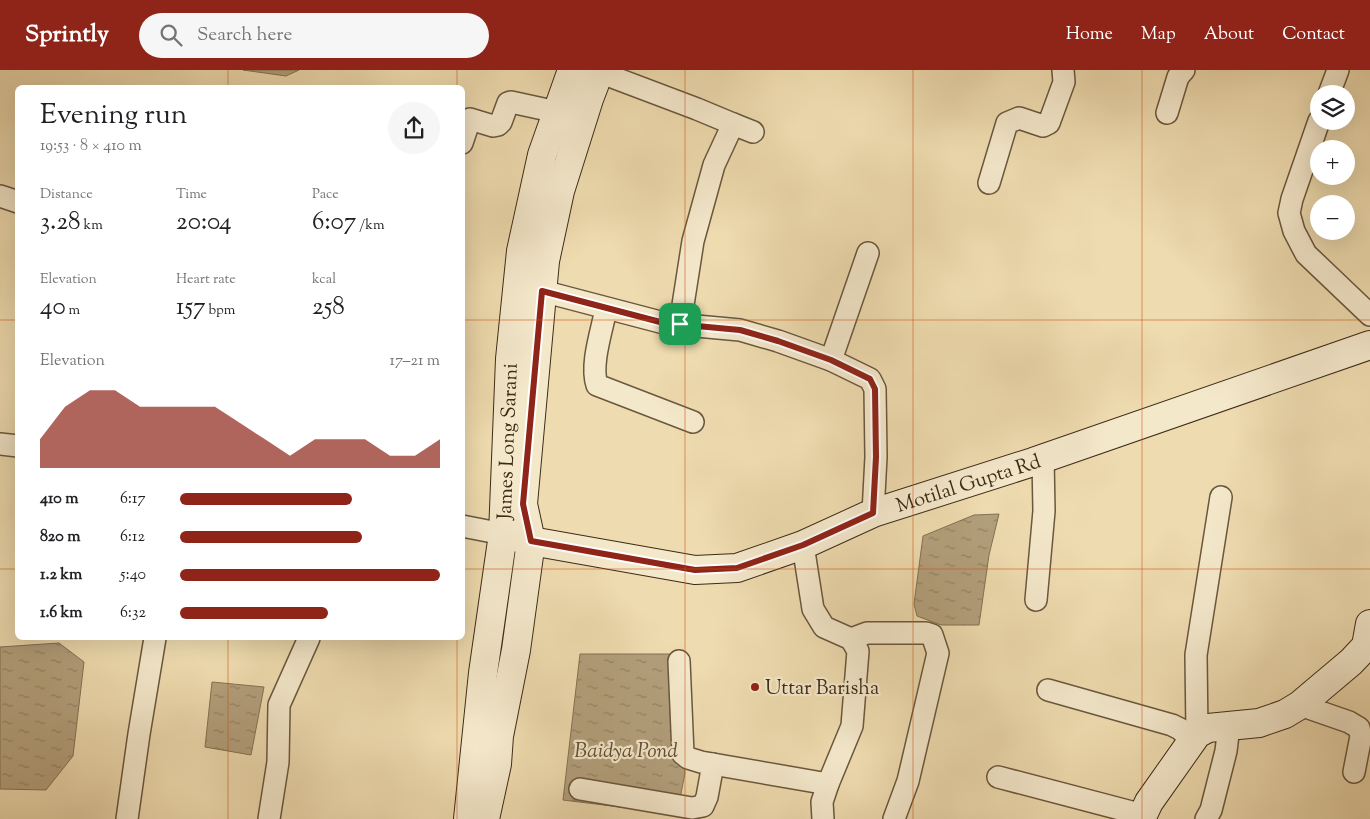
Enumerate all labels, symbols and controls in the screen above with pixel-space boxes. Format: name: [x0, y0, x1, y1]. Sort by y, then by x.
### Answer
search box: [139, 13, 489, 58]
text: Sprintly: [25, 18, 109, 52]
icon: search: [157, 21, 185, 49]
text: Search here: [197, 22, 292, 49]
text: Home: [1066, 22, 1113, 48]
text: Map: [1141, 22, 1176, 48]
text: About: [1204, 22, 1254, 48]
text: Contact: [1282, 22, 1345, 48]
map controls: [1310, 85, 1355, 240]
button: layers: [1310, 85, 1355, 130]
text: Evening run: [40, 96, 187, 136]
button: share: [388, 102, 440, 154]
text: 19:53 · 8 × 410 m: [40, 135, 142, 158]
button: +: [1310, 140, 1355, 185]
text: Distance: [40, 185, 93, 205]
text: Time: [176, 185, 207, 205]
text: Pace: [312, 185, 339, 205]
button: −: [1310, 195, 1355, 240]
text: 3.28: [40, 205, 81, 241]
text: 20:04: [176, 205, 232, 241]
text: 6:07: [312, 205, 356, 241]
text: km: [81, 216, 103, 236]
text: /km: [356, 216, 384, 236]
text: Elevation: [40, 270, 97, 290]
text: Heart rate: [176, 270, 236, 290]
text: kcal: [312, 270, 336, 290]
text: 40: [40, 290, 66, 326]
text: 157: [176, 290, 206, 326]
text: 258: [312, 290, 345, 326]
text: m: [66, 301, 80, 321]
text: bpm: [206, 301, 235, 321]
pin: [659, 303, 701, 345]
icon: arrive: [666, 310, 694, 338]
text: Elevation: [40, 350, 105, 373]
text: 17–21 m: [389, 350, 440, 373]
street label: James Long Sarani: [492, 362, 527, 521]
street label: Motilal Gupta Rd: [893, 448, 1045, 522]
text: 410 m: [40, 488, 78, 511]
text: 6:17: [120, 488, 145, 511]
text: 820 m: [40, 526, 80, 549]
text: 6:12: [120, 526, 145, 549]
text: 1.2 km: [40, 564, 82, 587]
text: 5:40: [120, 564, 146, 587]
text: 1.6 km: [40, 602, 82, 625]
text: 6:32: [120, 602, 146, 625]
place label: Uttar Barisha: [765, 675, 879, 704]
marker: Uttar Barisha: [749, 681, 761, 693]
water label: Baidya Pond: [574, 737, 678, 767]

